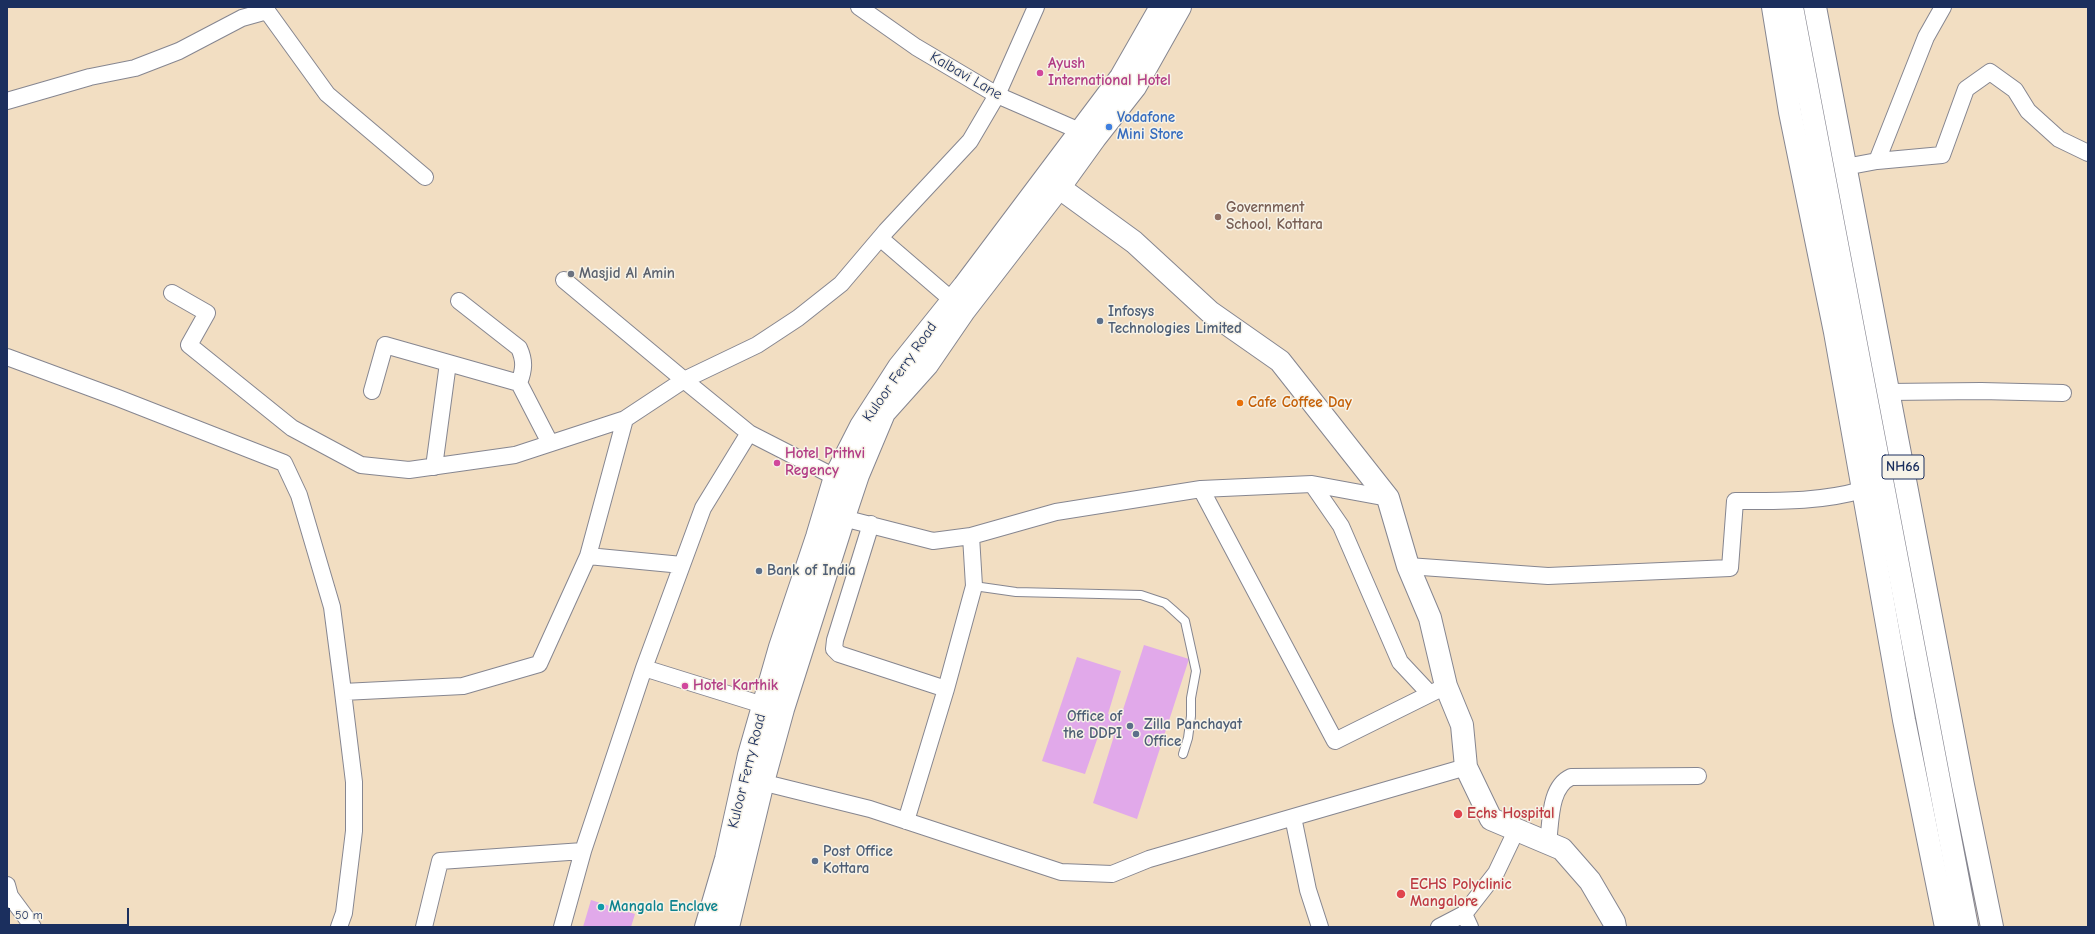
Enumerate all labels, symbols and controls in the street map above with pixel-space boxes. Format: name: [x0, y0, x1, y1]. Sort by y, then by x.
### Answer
street label: Kalbavi Lane: [927, 48, 1005, 104]
place label: Ayush International Hotel: [1048, 55, 1171, 90]
marker: Ayush International Hotel: [1035, 68, 1045, 78]
place label: Vodafone Mini Store: [1117, 109, 1183, 144]
marker: Vodafone Mini Store: [1104, 122, 1114, 132]
place label: Government School, Kottara: [1226, 199, 1323, 234]
marker: Government School, Kottara: [1213, 212, 1223, 222]
place label: Masjid Al Amin: [579, 265, 675, 283]
marker: Masjid Al Amin: [566, 269, 576, 279]
place label: Infosys Technologies Limited: [1108, 303, 1242, 338]
marker: Infosys Technologies Limited: [1095, 316, 1105, 326]
street label: Kuloor Ferry Road: [859, 319, 941, 425]
place label: Cafe Coffee Day: [1248, 394, 1352, 412]
marker: Cafe Coffee Day: [1235, 398, 1245, 408]
place label: Hotel Prithvi Regency: [785, 445, 865, 480]
road number: NH66: [1882, 455, 1924, 479]
marker: Hotel Prithvi Regency: [772, 458, 782, 468]
place label: Bank of India: [767, 562, 856, 580]
marker: Bank of India: [754, 566, 764, 576]
place label: Hotel Karthik: [693, 677, 778, 695]
marker: Hotel Karthik: [680, 681, 690, 691]
place label: Office of the DDPI: [1063, 708, 1122, 743]
street label: Kuloor Ferry Road: [724, 712, 770, 830]
place label: Zilla Panchayat Office: [1144, 716, 1242, 751]
marker: Office of the DDPI: [1125, 721, 1135, 731]
marker: Zilla Panchayat Office: [1131, 729, 1141, 739]
place label: Echs Hospital: [1467, 805, 1555, 823]
marker: Echs Hospital: [1452, 808, 1464, 820]
place label: Post Office Kottara: [823, 843, 893, 878]
marker: Post Office Kottara: [810, 856, 820, 866]
place label: ECHS Polyclinic Mangalore: [1410, 876, 1511, 911]
marker: ECHS Polyclinic Mangalore: [1395, 888, 1407, 900]
place label: Mangala Enclave: [609, 898, 718, 916]
scale bar: [10, 900, 131, 926]
marker: Mangala Enclave: [596, 902, 606, 912]
text: 50 m: [15, 908, 43, 922]

